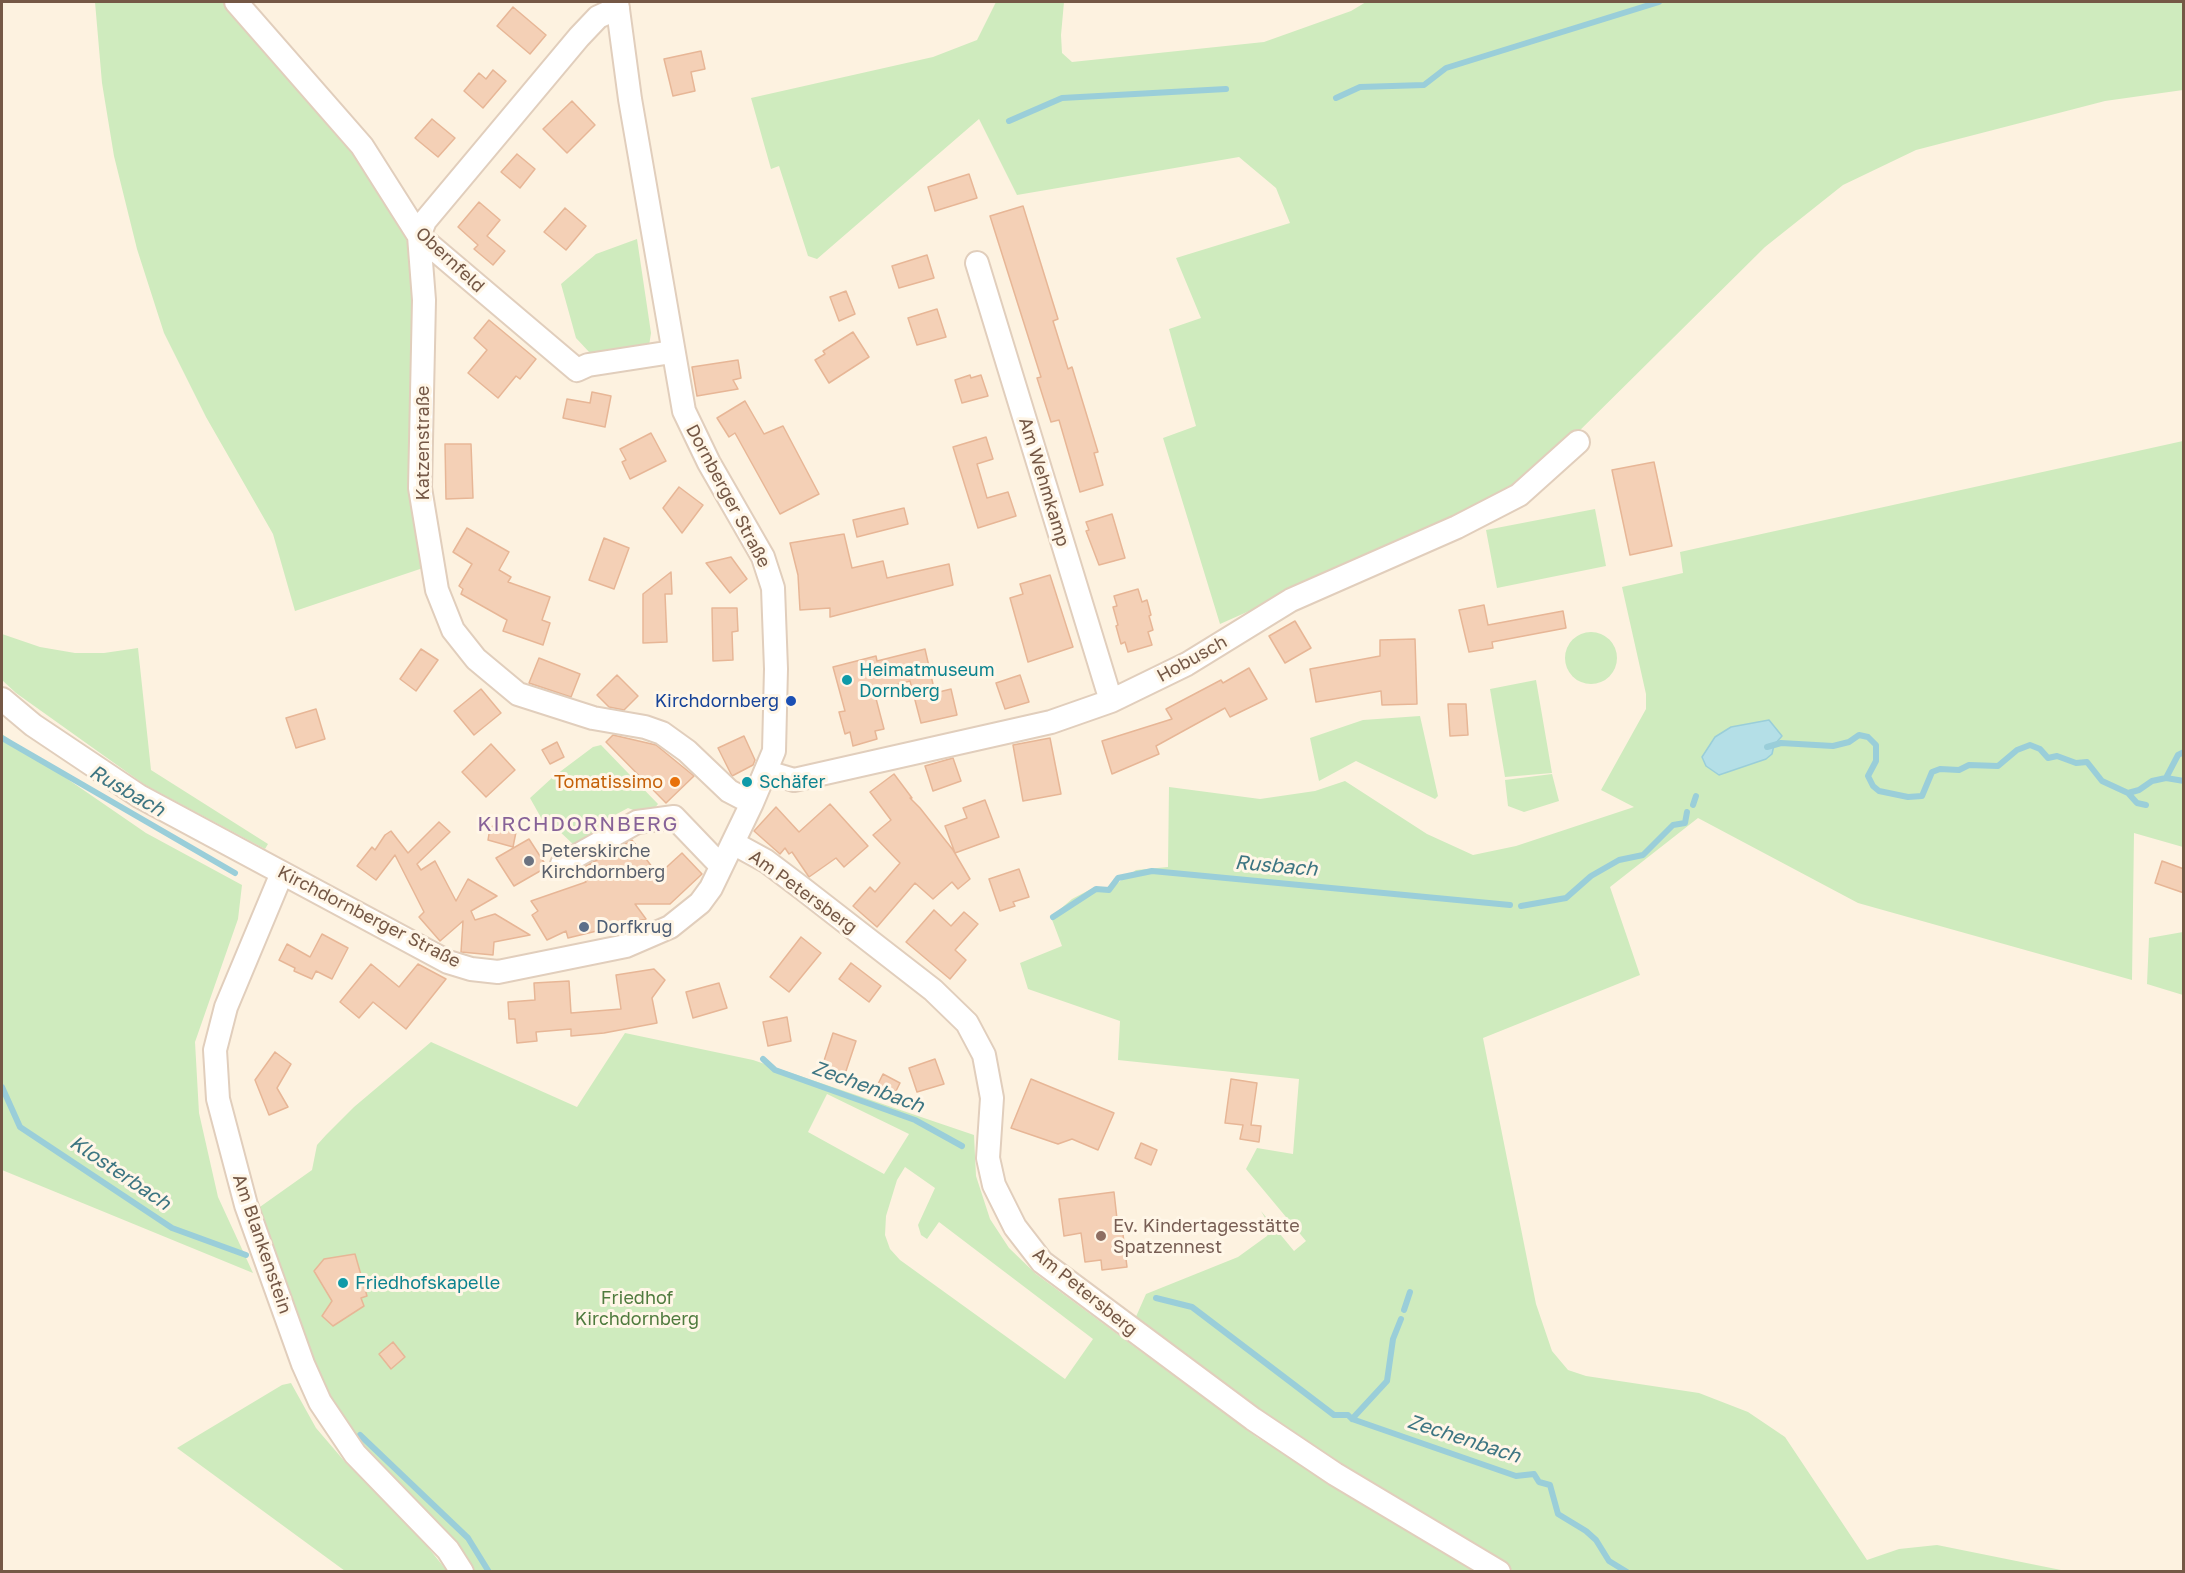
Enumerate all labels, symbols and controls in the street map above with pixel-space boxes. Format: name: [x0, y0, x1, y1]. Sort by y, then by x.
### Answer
street label: Obernfeld: [411, 223, 489, 297]
street label: Katzenstraße: [412, 385, 434, 501]
street label: Am Wehmkamp: [1014, 415, 1074, 549]
street label: Dornberger Straße: [681, 421, 775, 571]
street label: Hobusch: [1153, 631, 1231, 687]
place label: Heimatmuseum Dornberg: [859, 659, 995, 702]
marker: Heimatmuseum Dornberg: [840, 673, 854, 687]
place label: Kirchdornberg: [655, 690, 779, 712]
marker: Kirchdornberg: [784, 694, 798, 708]
water label: Rusbach: [85, 760, 169, 822]
place label: Tomatissimo: [554, 771, 663, 793]
place label: Schäfer: [759, 771, 825, 793]
marker: Tomatissimo: [668, 775, 682, 789]
marker: Schäfer: [740, 775, 754, 789]
district label: KIRCHDORNBERG: [477, 811, 679, 837]
place label: Peterskirche Kirchdornberg: [541, 840, 665, 882]
street label: Am Petersberg: [745, 846, 861, 938]
water label: Rusbach: [1234, 850, 1318, 882]
marker: Peterskirche Kirchdornberg: [522, 854, 536, 868]
street label: Kirchdornberger Straße: [274, 861, 464, 973]
place label: Dorfkrug: [596, 916, 672, 938]
marker: Dorfkrug: [577, 920, 591, 934]
water label: Zechenbach: [809, 1056, 927, 1118]
water label: Klosterbach: [65, 1130, 175, 1216]
street label: Am Blankenstein: [228, 1171, 296, 1317]
place label: Ev. Kindertagesstätte Spatzennest: [1113, 1215, 1300, 1258]
marker: Ev. Kindertagesstätte Spatzennest: [1094, 1229, 1108, 1243]
street label: Am Petersberg: [1028, 1243, 1142, 1341]
place label: Friedhofskapelle: [355, 1272, 500, 1294]
marker: Friedhofskapelle: [336, 1276, 350, 1290]
park label: Friedhof Kirchdornberg: [575, 1287, 699, 1330]
water label: Zechenbach: [1405, 1409, 1523, 1469]

